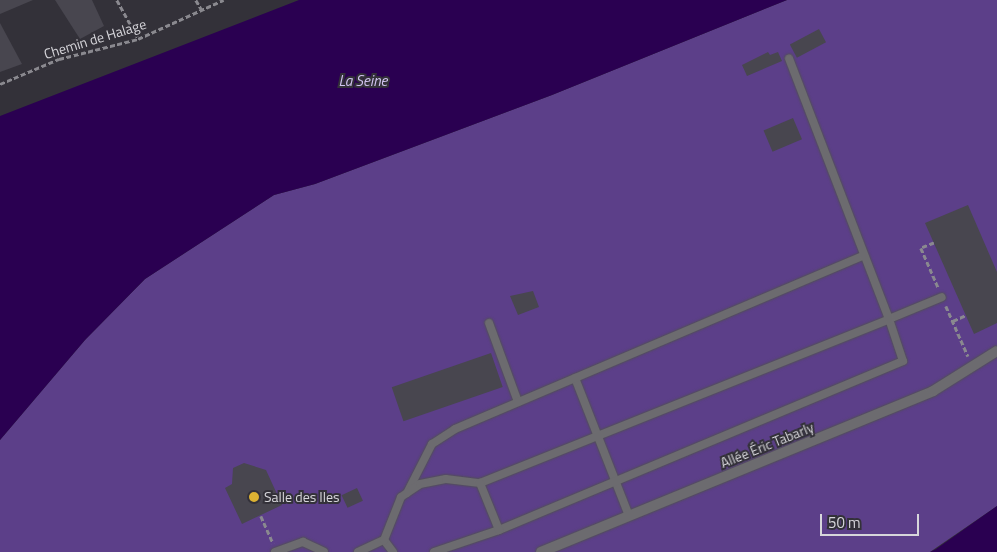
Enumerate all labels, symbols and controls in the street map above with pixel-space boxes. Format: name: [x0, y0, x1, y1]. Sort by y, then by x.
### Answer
street label: Chemin de Halage: [42, 15, 148, 63]
water label: La Seine: [338, 72, 388, 90]
street label: Allée Éric Tabarly: [718, 419, 816, 471]
place label: Salle des Iles: [264, 489, 340, 505]
marker: Salle des Iles: [248, 491, 260, 503]
scale bar: [822, 504, 921, 536]
text: 50 m: [828, 511, 861, 534]

